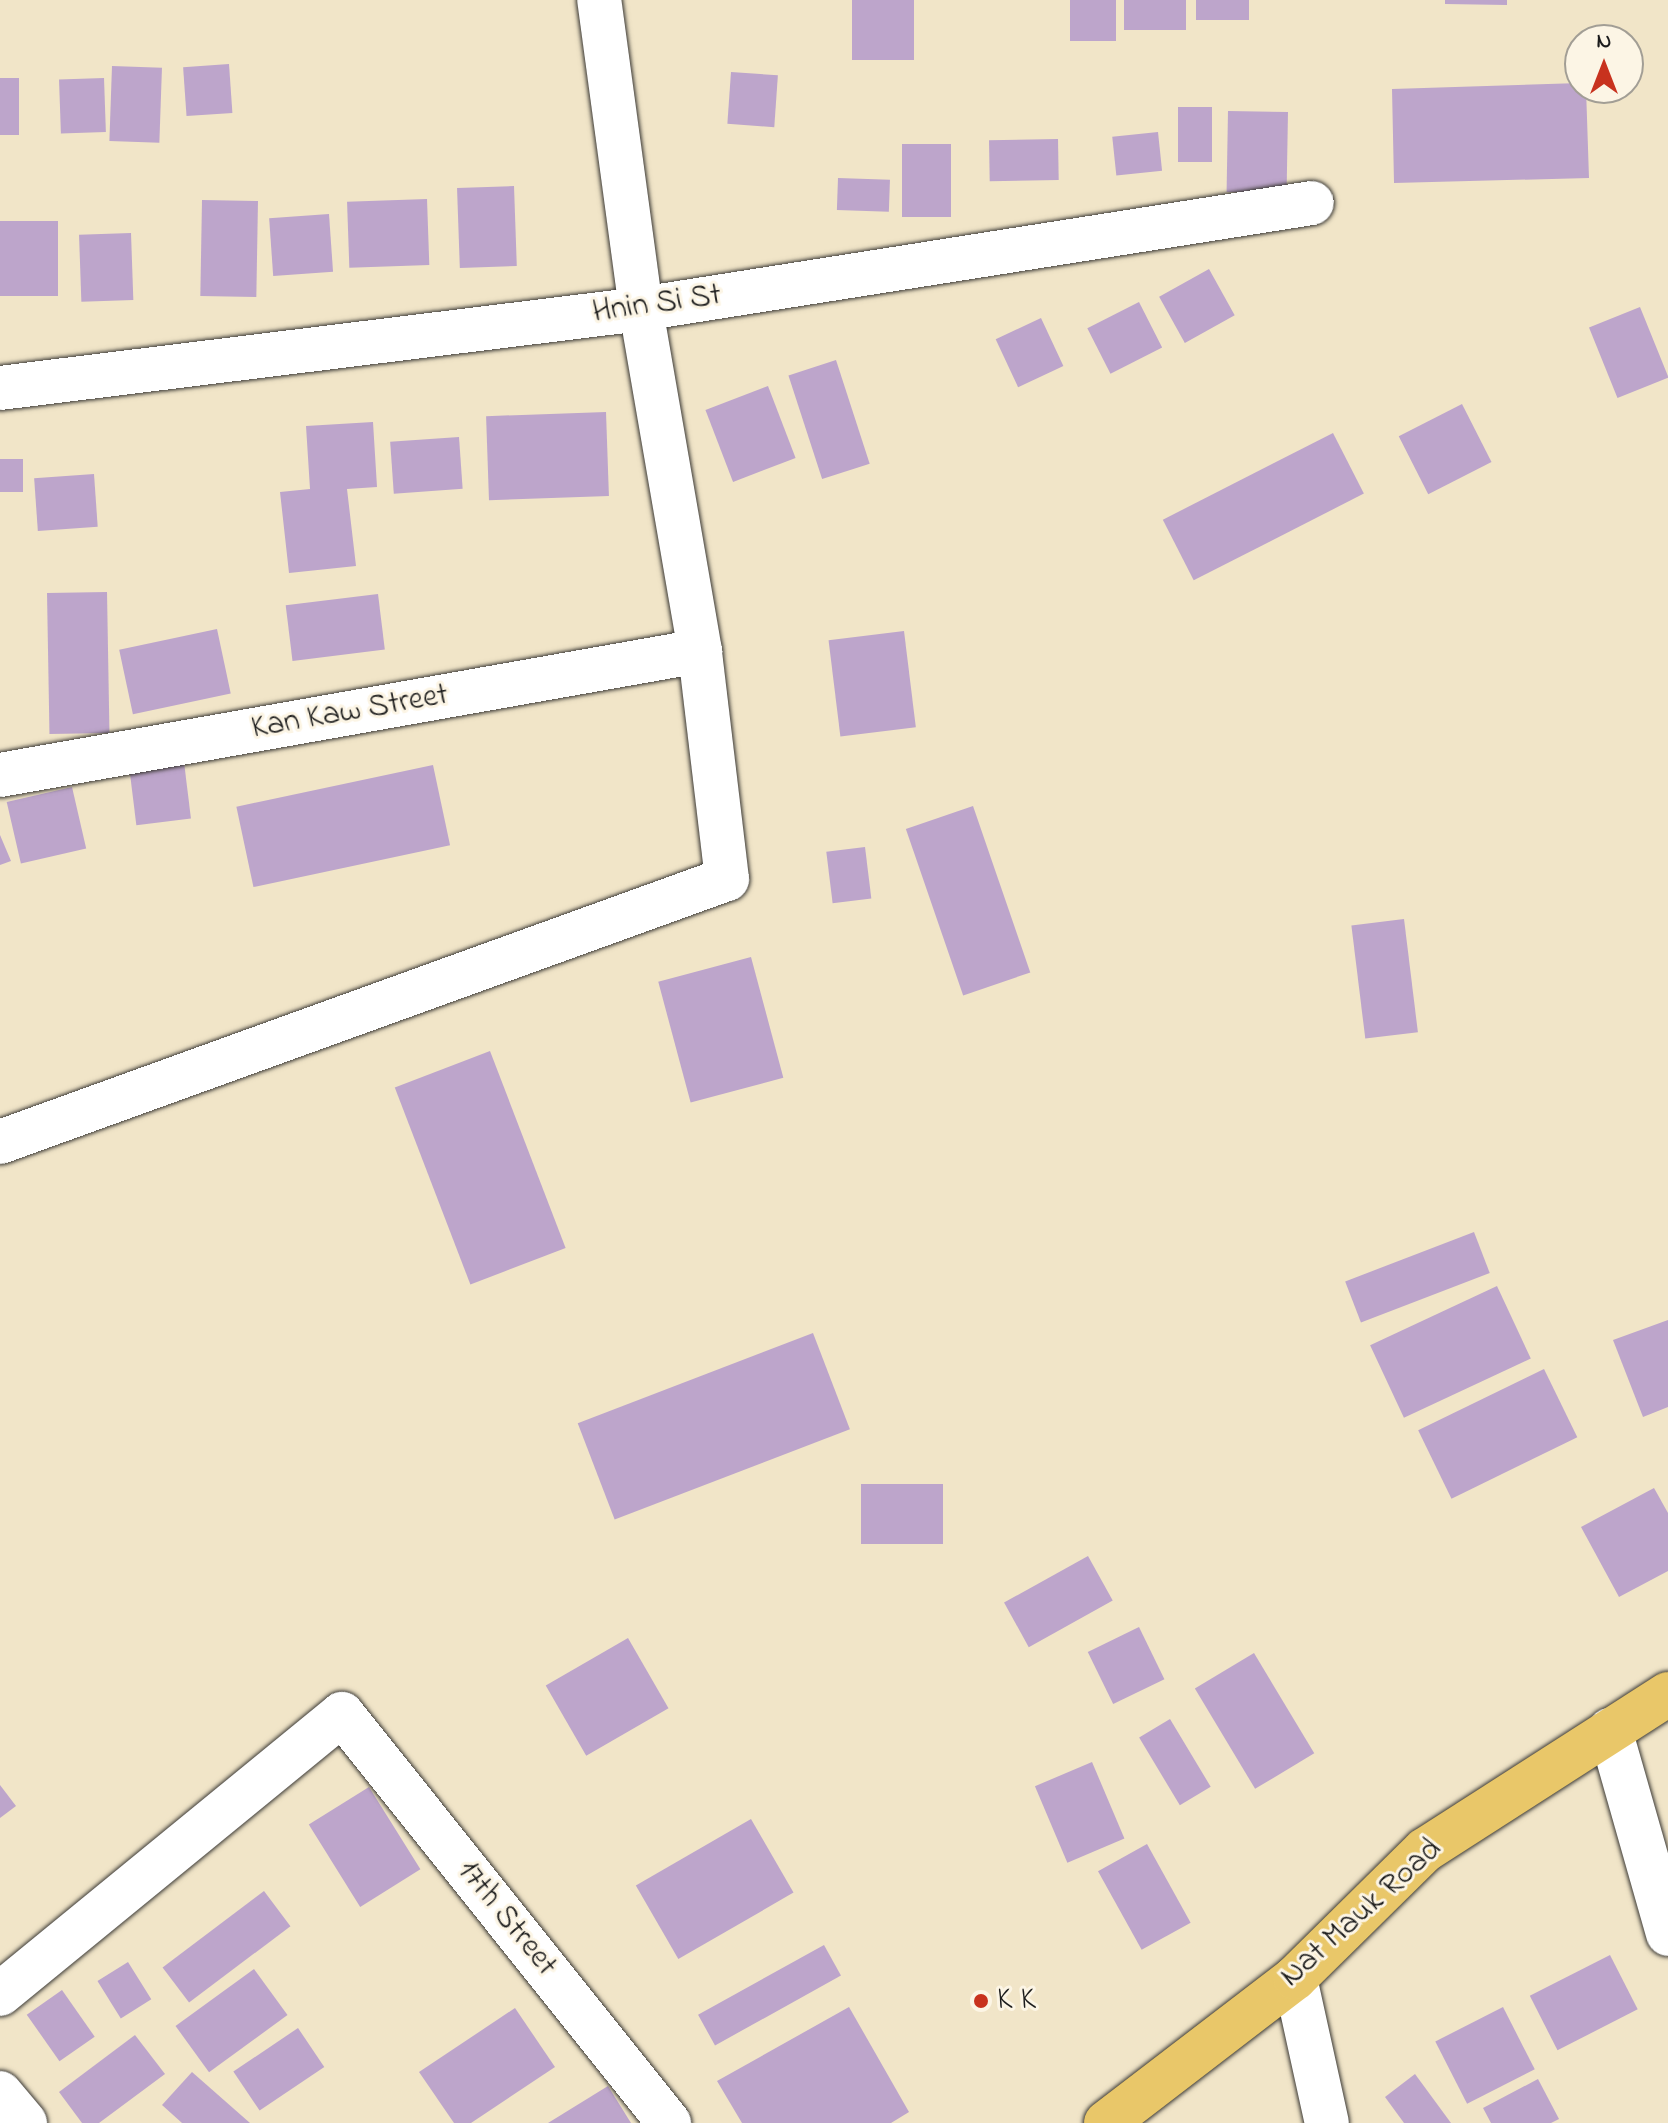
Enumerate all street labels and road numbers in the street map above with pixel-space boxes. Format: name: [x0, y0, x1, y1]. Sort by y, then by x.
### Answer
street label: Hnin Si St: [590, 277, 724, 333]
street label: Kan Kaw Street: [249, 677, 451, 749]
street label: Nat Mauk Road: [1273, 1831, 1451, 1997]
street label: 17th Street: [448, 1853, 564, 1985]

